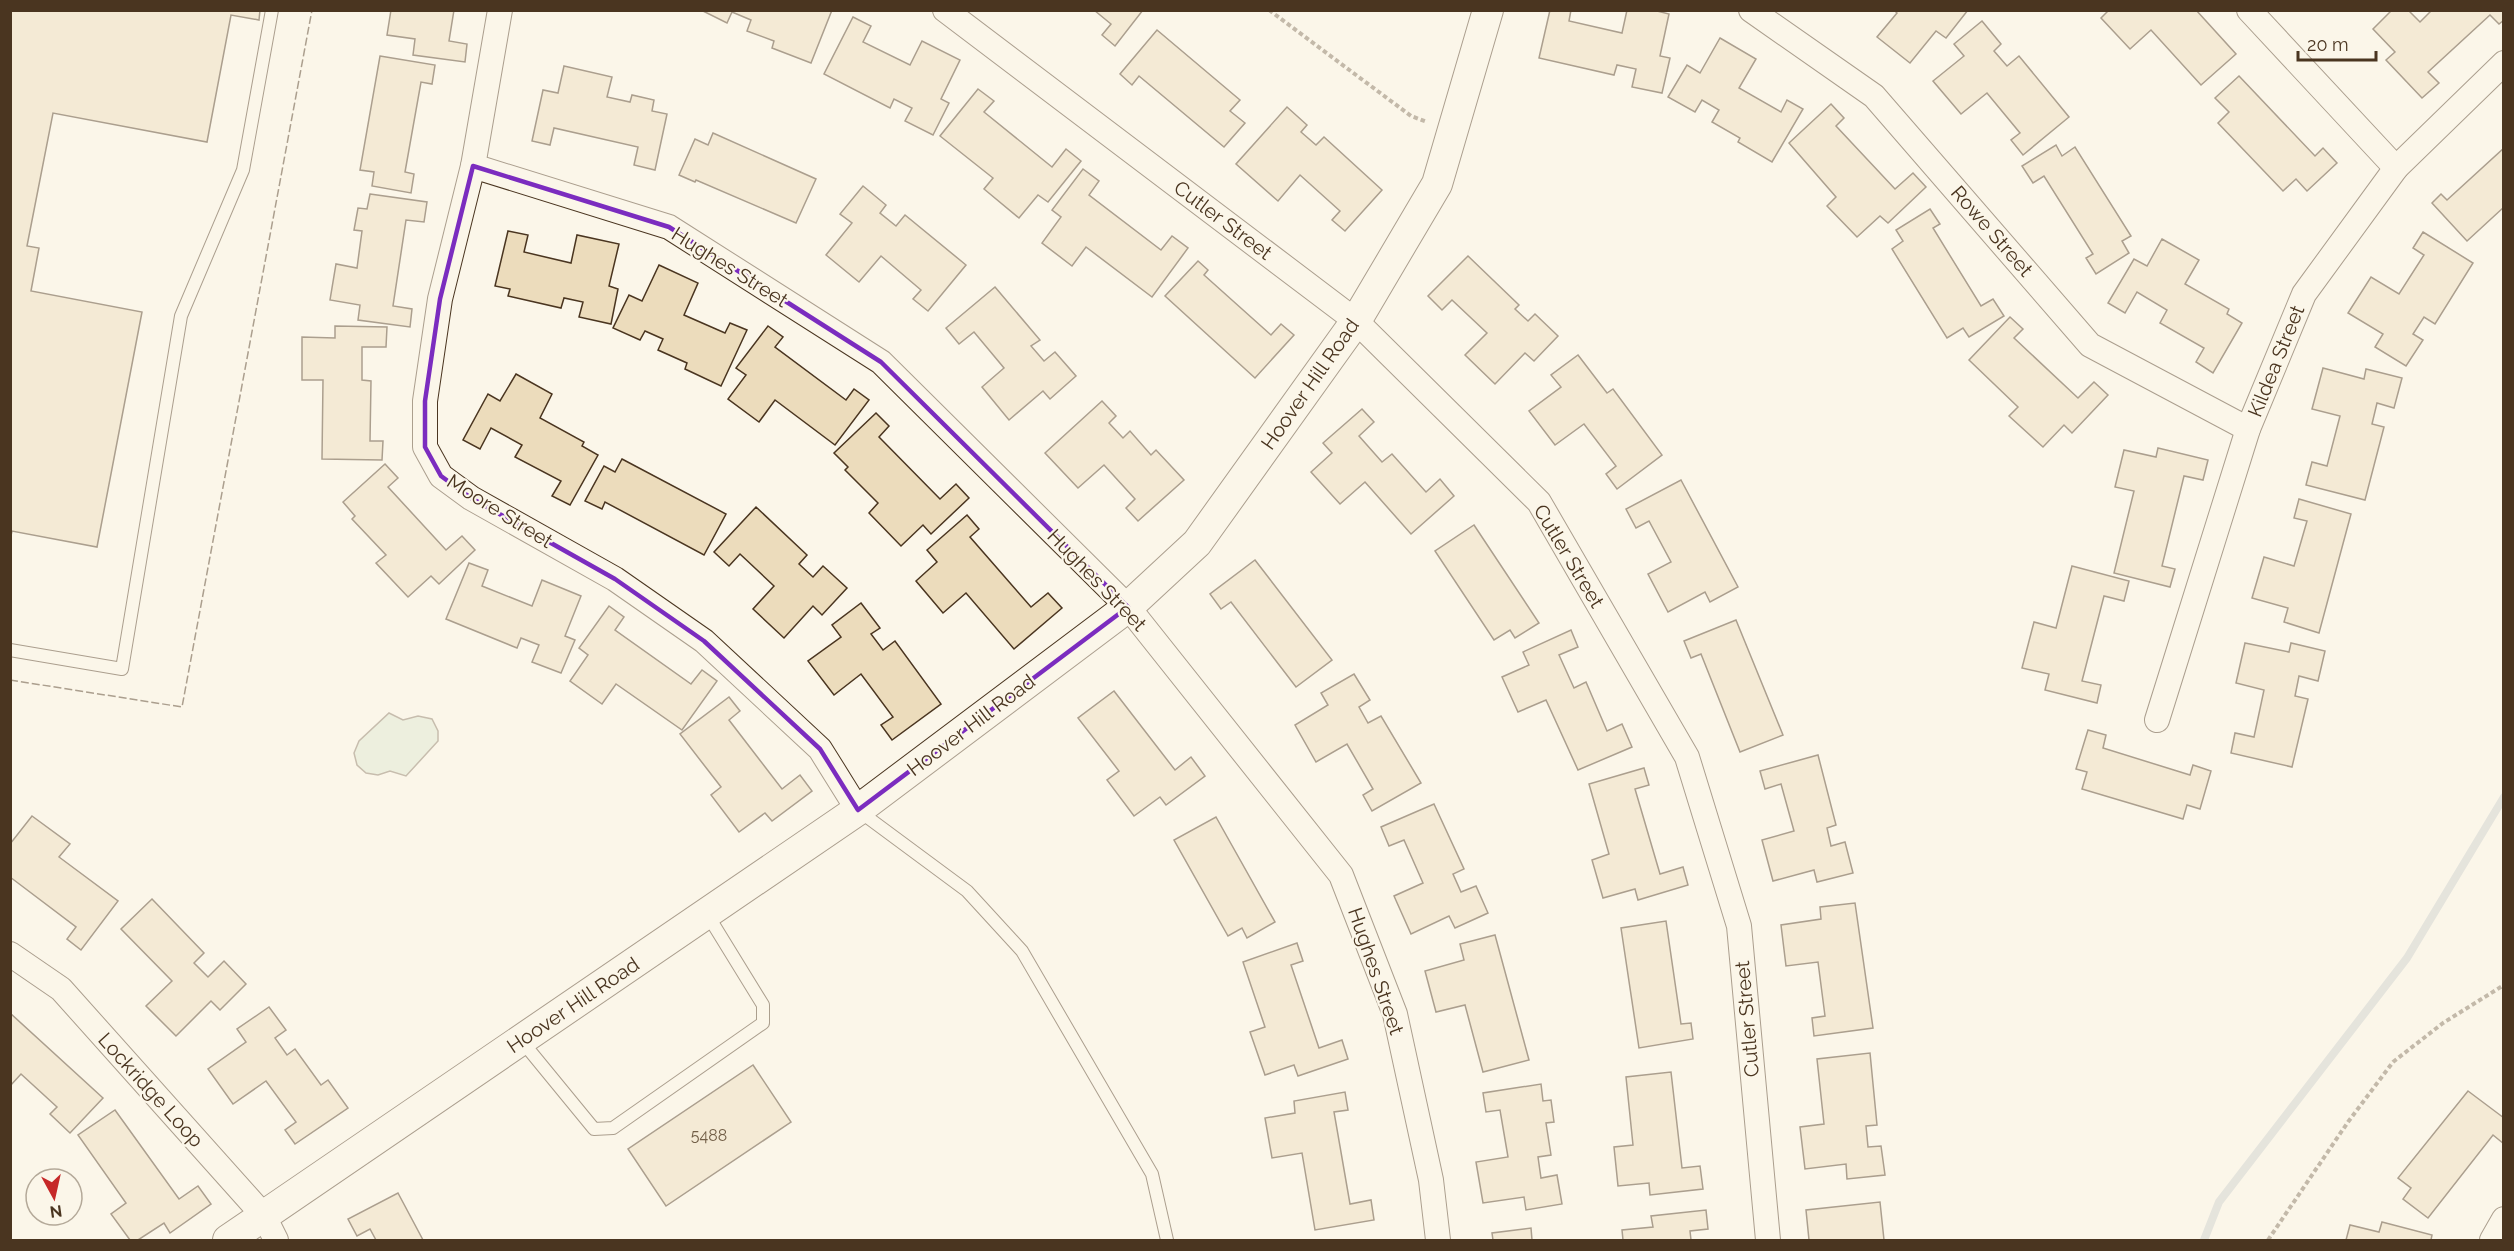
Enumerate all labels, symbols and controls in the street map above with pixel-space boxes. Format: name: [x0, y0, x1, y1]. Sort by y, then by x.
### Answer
scale bar: [2298, 24, 2376, 62]
text: 20 m: [2307, 34, 2349, 55]
street label: Cutler Street: [1169, 175, 1277, 265]
street label: Rowe Street: [1946, 181, 2038, 282]
street label: Hughes Street: [667, 222, 793, 312]
street label: Kildea Street: [2243, 301, 2309, 420]
street label: Hoover Hill Road: [1256, 314, 1364, 454]
street label: Moore Street: [443, 469, 558, 553]
street label: Cutler Street: [1529, 500, 1609, 612]
street label: Hughes Street: [1042, 524, 1152, 636]
street label: Hoover Hill Road: [902, 669, 1040, 781]
street label: Hughes Street: [1343, 904, 1409, 1038]
street label: Hoover Hill Road: [502, 952, 644, 1058]
street label: Cutler Street: [1730, 960, 1764, 1078]
street label: Lockridge Loop: [93, 1028, 209, 1152]
house number: 5488: [691, 1126, 727, 1145]
north arrow: [24, 1167, 84, 1227]
text: N: [49, 1201, 63, 1222]

